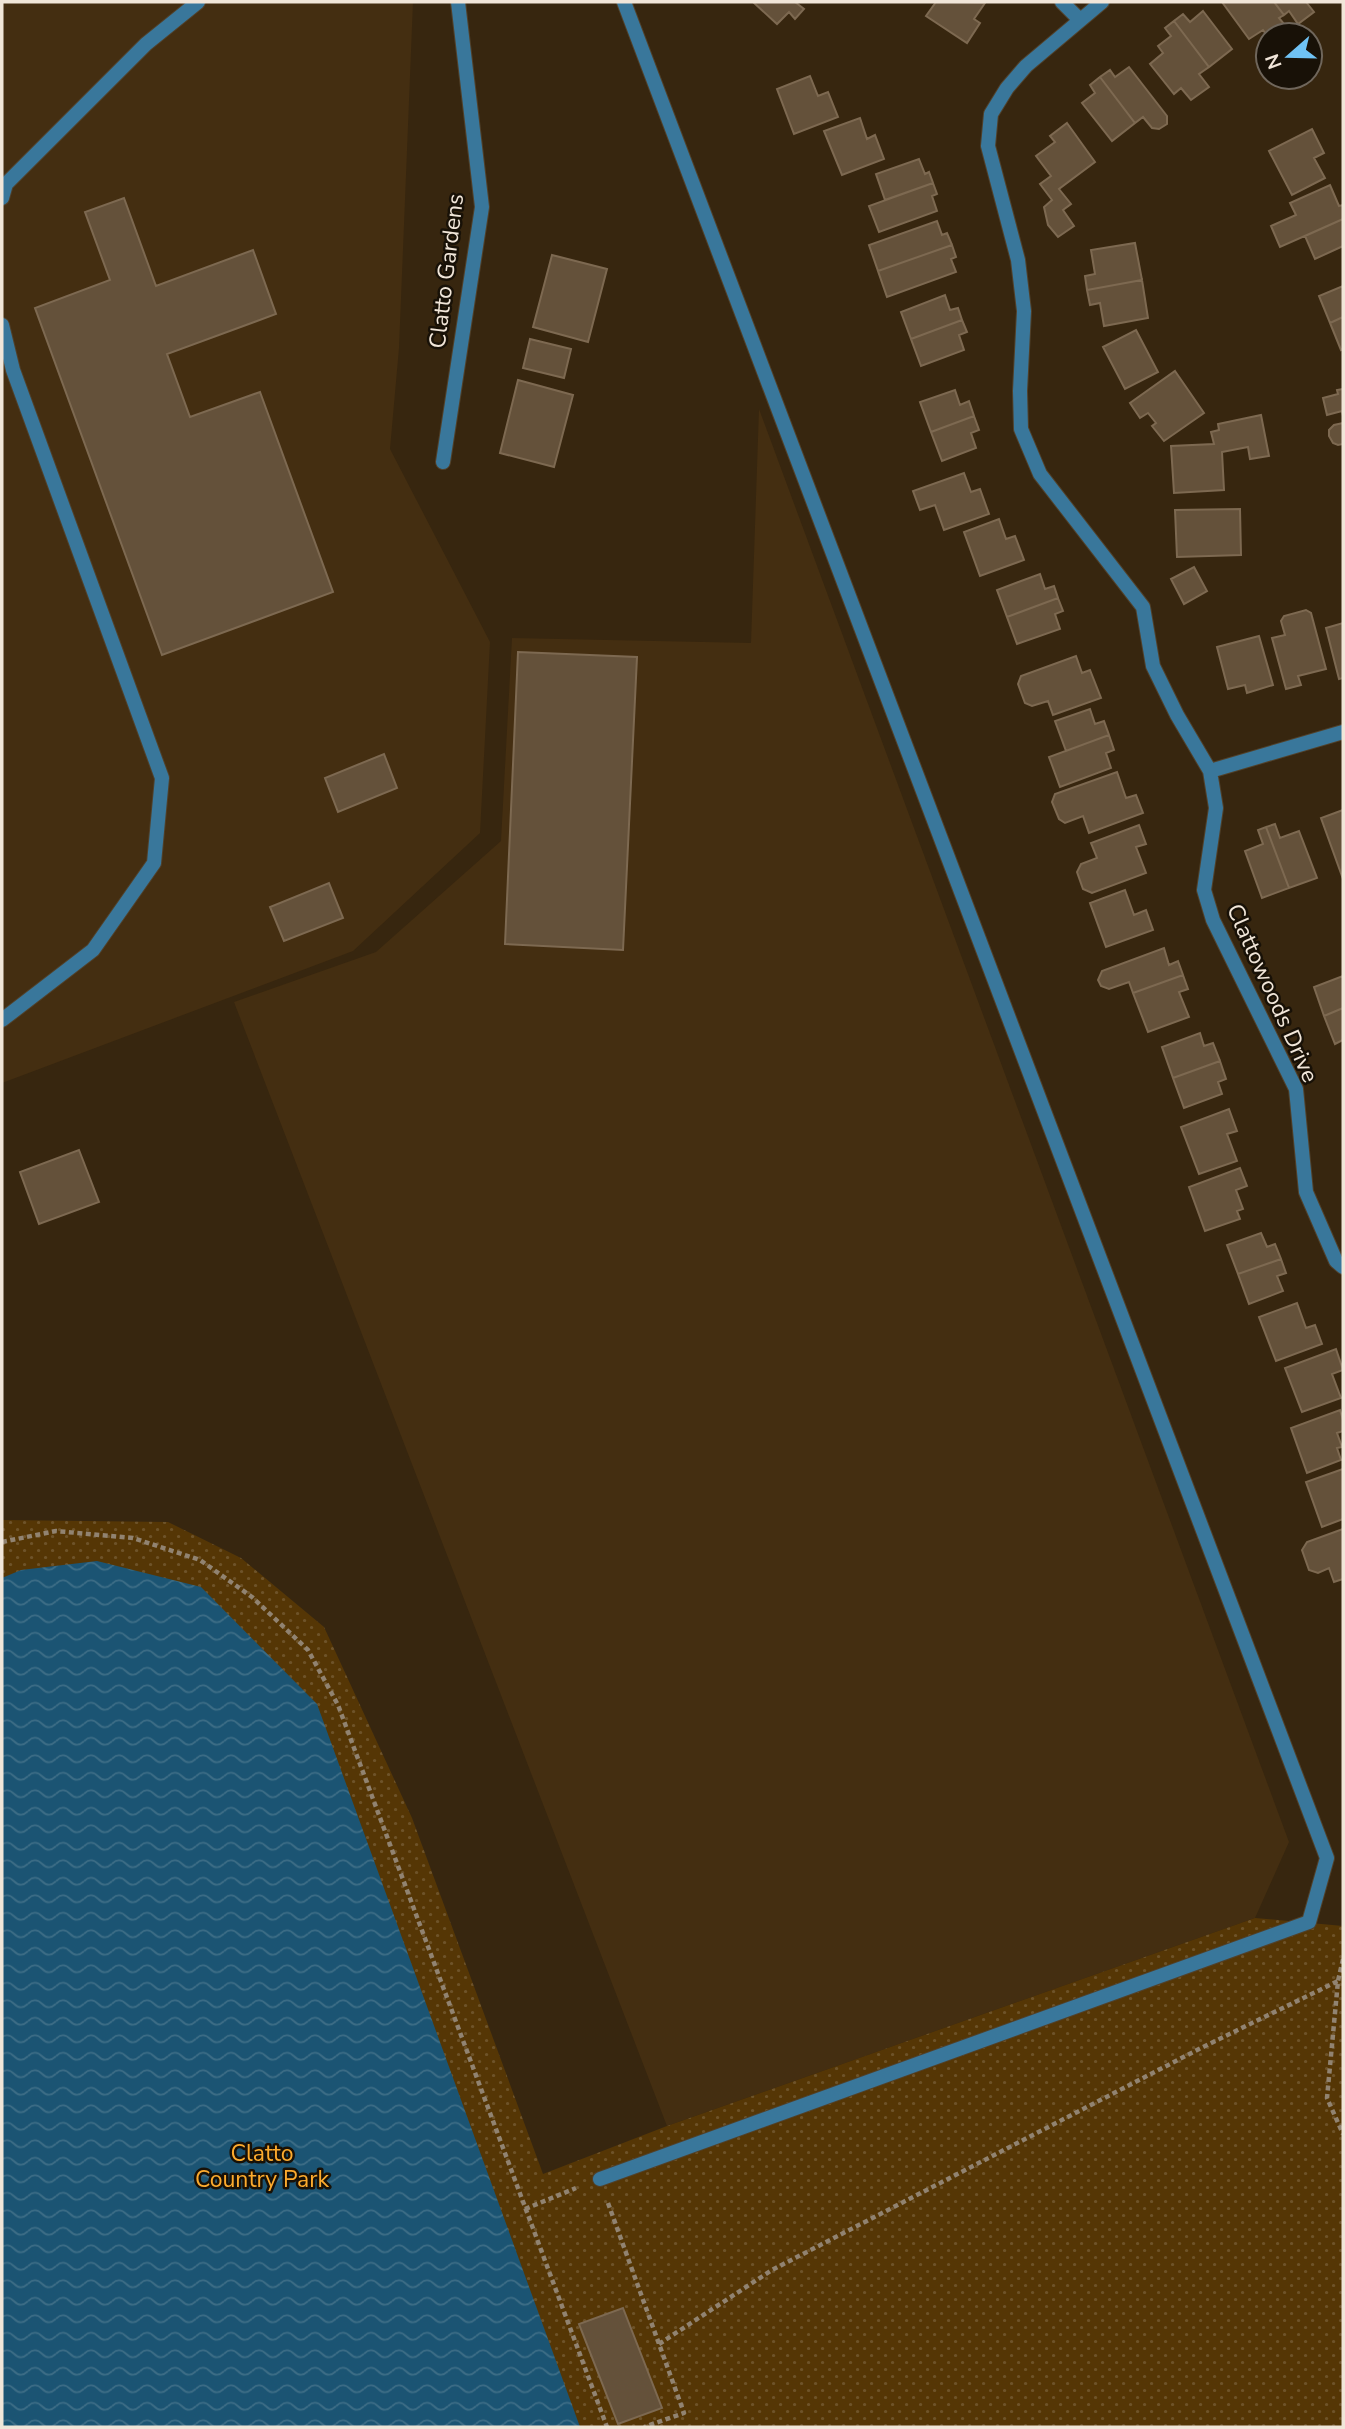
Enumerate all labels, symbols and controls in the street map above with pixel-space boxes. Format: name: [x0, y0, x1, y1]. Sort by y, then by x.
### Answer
north arrow: [1254, 21, 1324, 91]
text: N: [1259, 50, 1289, 73]
street label: Clatto Gardens: [422, 192, 471, 350]
street label: Clattowoods Drive: [1219, 899, 1326, 1087]
park label: Clatto Country Park: [195, 2138, 330, 2195]

